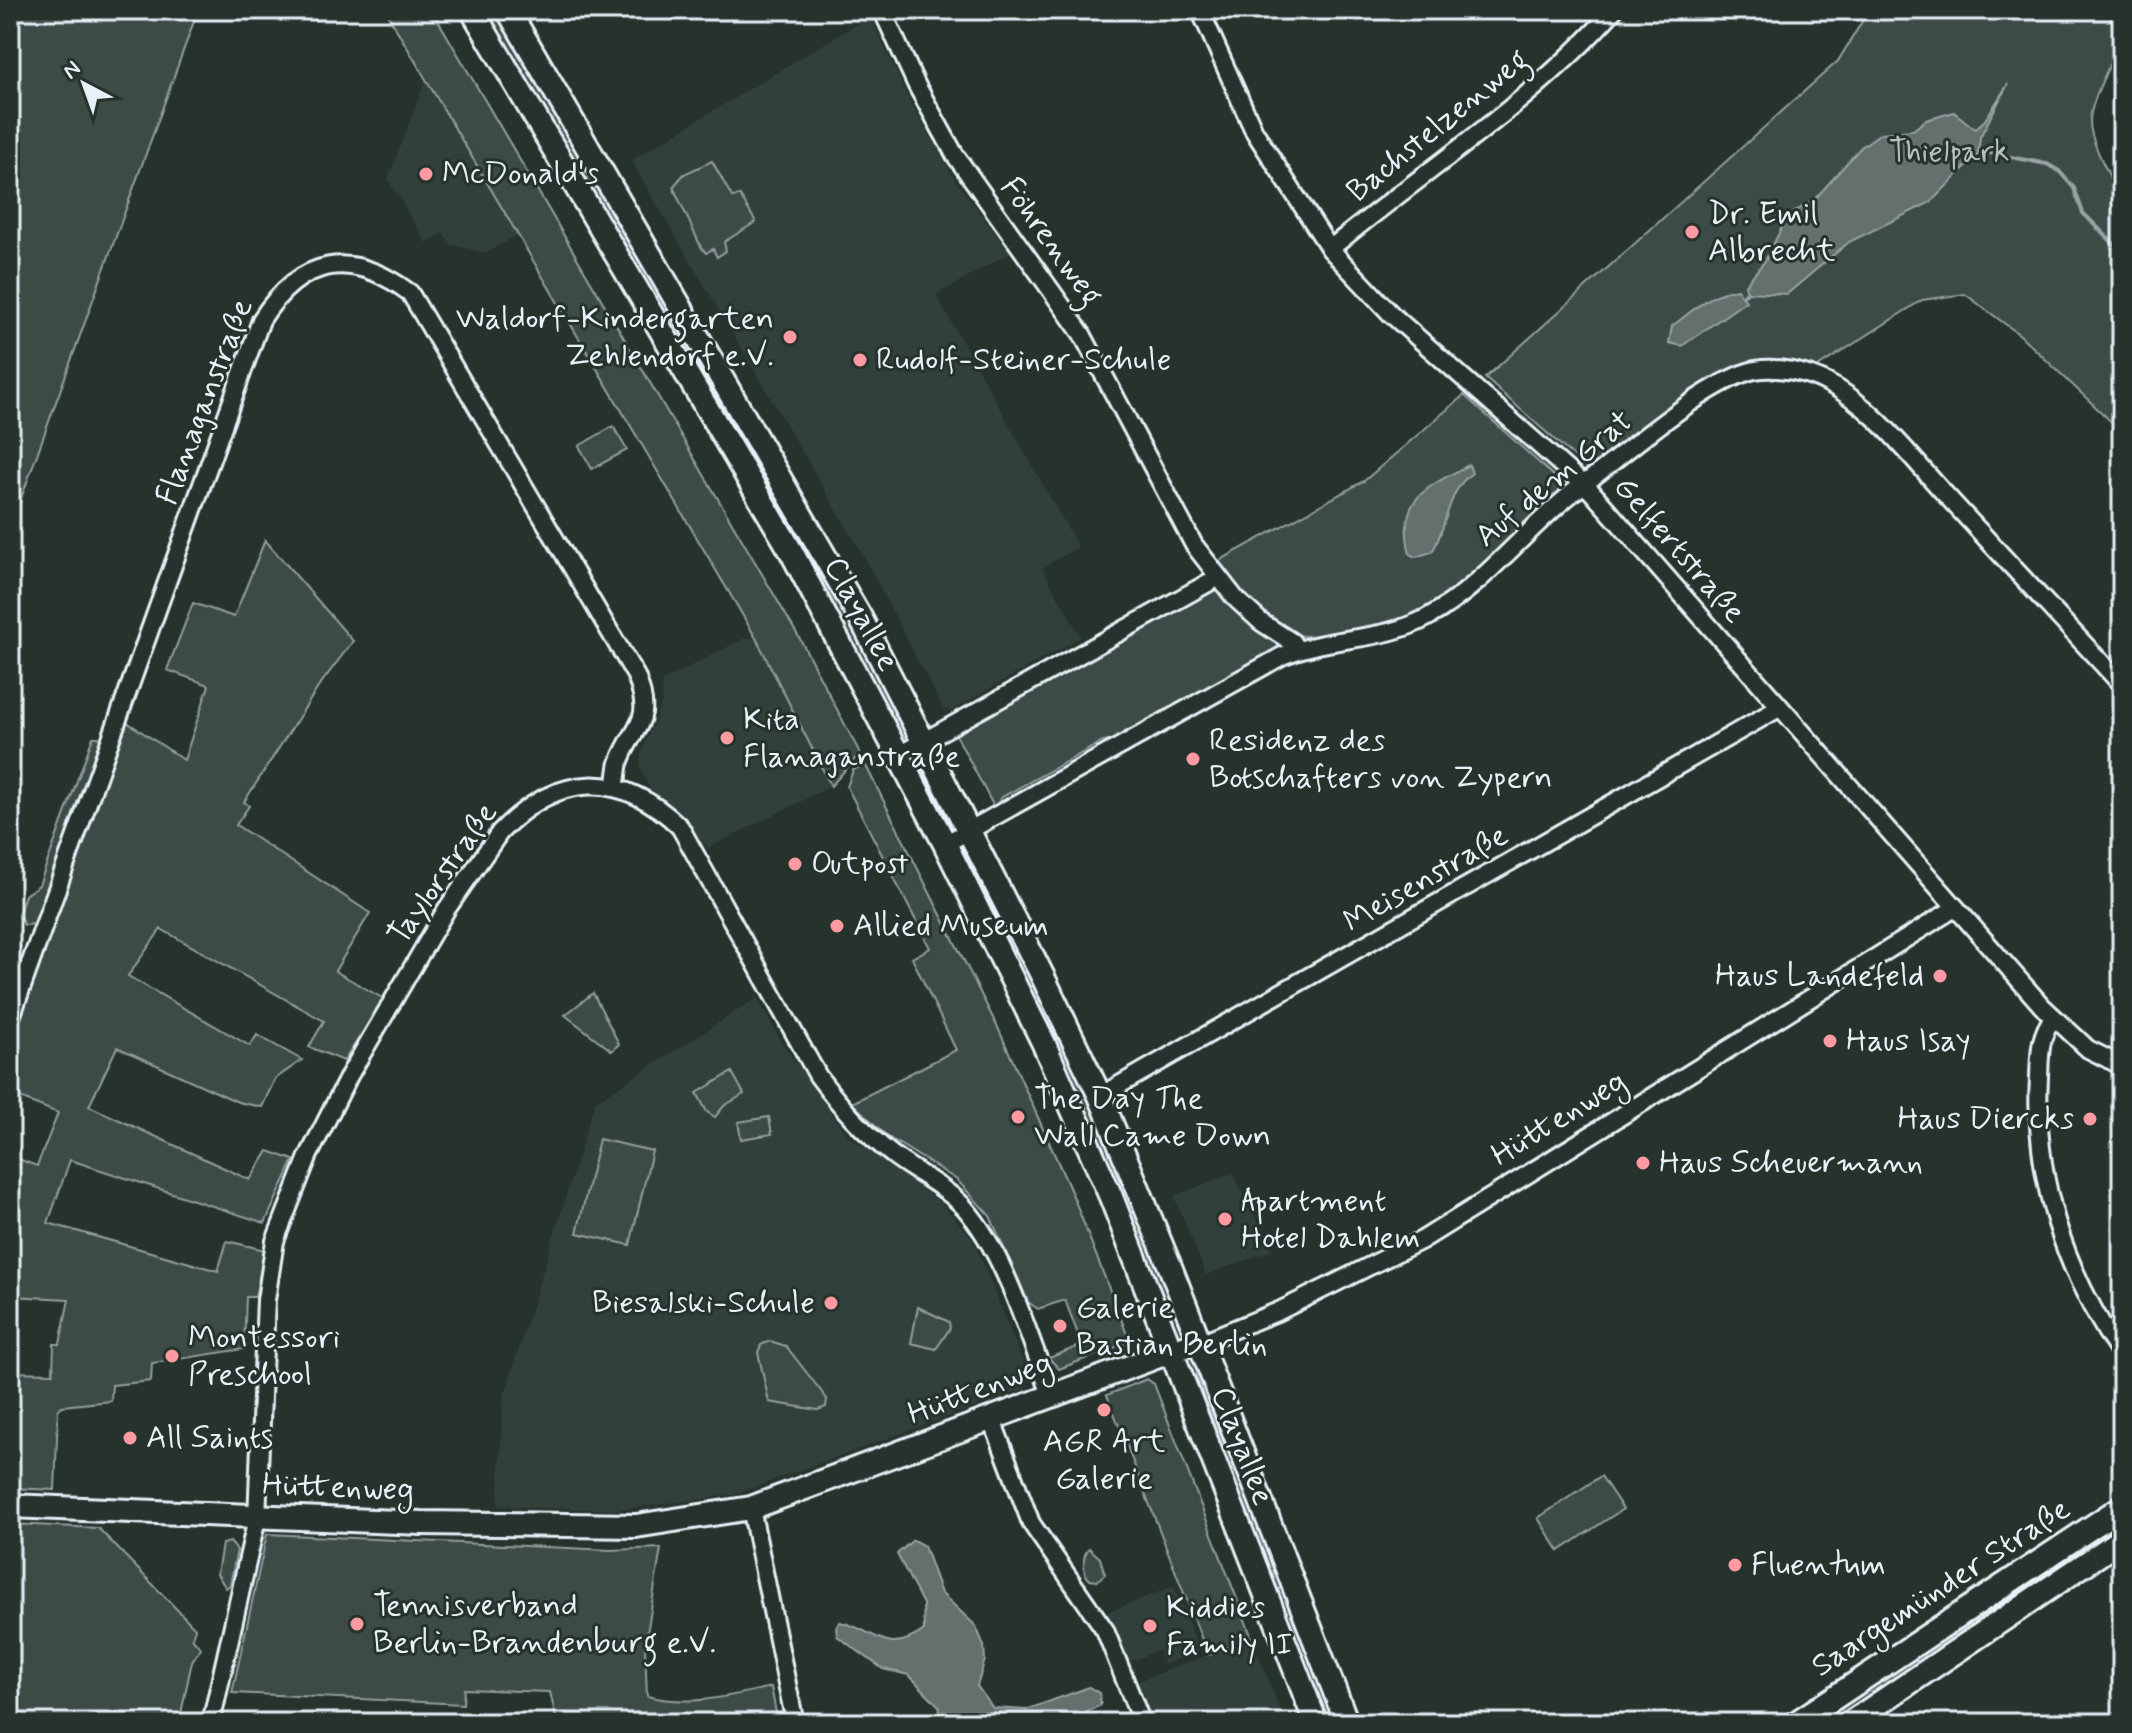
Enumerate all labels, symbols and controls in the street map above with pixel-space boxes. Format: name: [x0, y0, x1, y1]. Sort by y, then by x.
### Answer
street label: Bachstelzenweg: [1338, 40, 1540, 215]
north arrow: [44, 44, 124, 124]
text: N: [57, 55, 87, 86]
park label: Thielpark: [1889, 131, 2009, 173]
place label: McDonald's: [442, 153, 599, 195]
marker: McDonald's: [417, 165, 435, 183]
street label: Föhrenweg: [987, 169, 1112, 317]
place label: Dr. Emil Albrecht: [1708, 193, 1836, 272]
marker: Dr. Emil Albrecht: [1683, 223, 1701, 241]
street label: Flanaganstraße: [146, 293, 264, 511]
place label: Waldorf-Kindergarten Zehlendorf e.V.: [456, 298, 774, 377]
marker: Waldorf-Kindergarten Zehlendorf e.V.: [781, 328, 799, 346]
place label: Rudolf-Steiner-Schule: [876, 339, 1172, 381]
marker: Rudolf-Steiner-Schule: [851, 351, 869, 369]
street label: Auf dem Grat: [1466, 401, 1642, 557]
street label: Gelfertstraße: [1603, 467, 1755, 633]
street label: Clayallee: [813, 550, 909, 678]
place label: Kita Flanaganstraße: [743, 699, 960, 778]
place label: Residenz des Botschafters von Zypern: [1209, 720, 1553, 799]
marker: Kita Flanaganstraße: [718, 729, 736, 747]
marker: Residenz des Botschafters von Zypern: [1184, 750, 1202, 768]
street label: Taylorstraße: [378, 794, 508, 954]
street label: Meisenstraße: [1336, 815, 1516, 943]
place label: Outpost: [811, 843, 909, 885]
marker: Outpost: [786, 855, 804, 873]
place label: Allied Museum: [853, 905, 1049, 947]
marker: Allied Museum: [828, 917, 846, 935]
place label: Haus Landefeld: [1715, 955, 1924, 997]
marker: Haus Landefeld: [1931, 967, 1949, 985]
place label: Haus Isay: [1846, 1020, 1971, 1062]
marker: Haus Isay: [1821, 1032, 1839, 1050]
street label: Hüttenweg: [1484, 1061, 1636, 1179]
place label: The Day The Wall Came Down: [1034, 1078, 1271, 1157]
place label: Haus Diercks: [1897, 1098, 2074, 1140]
marker: The Day The Wall Came Down: [1009, 1108, 1027, 1126]
marker: Haus Diercks: [2081, 1110, 2099, 1128]
place label: Haus Scheuermann: [1659, 1142, 1923, 1184]
marker: Haus Scheuermann: [1634, 1154, 1652, 1172]
place label: Apartment Hotel Dahlem: [1241, 1180, 1420, 1259]
marker: Apartment Hotel Dahlem: [1216, 1210, 1234, 1228]
place label: Biesalski-Schule: [592, 1282, 815, 1324]
place label: Galerie Bastian Berlin: [1076, 1287, 1267, 1366]
marker: Biesalski-Schule: [822, 1294, 840, 1312]
place label: Montessori Preschool: [188, 1317, 340, 1396]
marker: Galerie Bastian Berlin: [1051, 1317, 1069, 1335]
street label: Hüttenweg: [902, 1342, 1059, 1438]
marker: Montessori Preschool: [163, 1347, 181, 1365]
street label: Clayallee: [1200, 1381, 1284, 1511]
marker: AGR Art Galerie: [1095, 1401, 1113, 1419]
place label: All Saints: [146, 1417, 273, 1459]
place label: AGR Art Galerie: [1043, 1421, 1166, 1500]
marker: All Saints: [121, 1429, 139, 1447]
street label: Hüttenweg: [261, 1464, 415, 1514]
street label: Saargemünder Straße: [1804, 1489, 2080, 1689]
place label: Fluentum: [1751, 1544, 1886, 1586]
marker: Fluentum: [1726, 1556, 1744, 1574]
place label: Tennisverband Berlin-Brandenburg e.V.: [373, 1585, 716, 1667]
place label: Kiddies Family II: [1166, 1587, 1293, 1666]
marker: Tennisverband Berlin-Brandenburg e.V.: [348, 1615, 366, 1633]
marker: Kiddies Family II: [1141, 1617, 1159, 1635]

